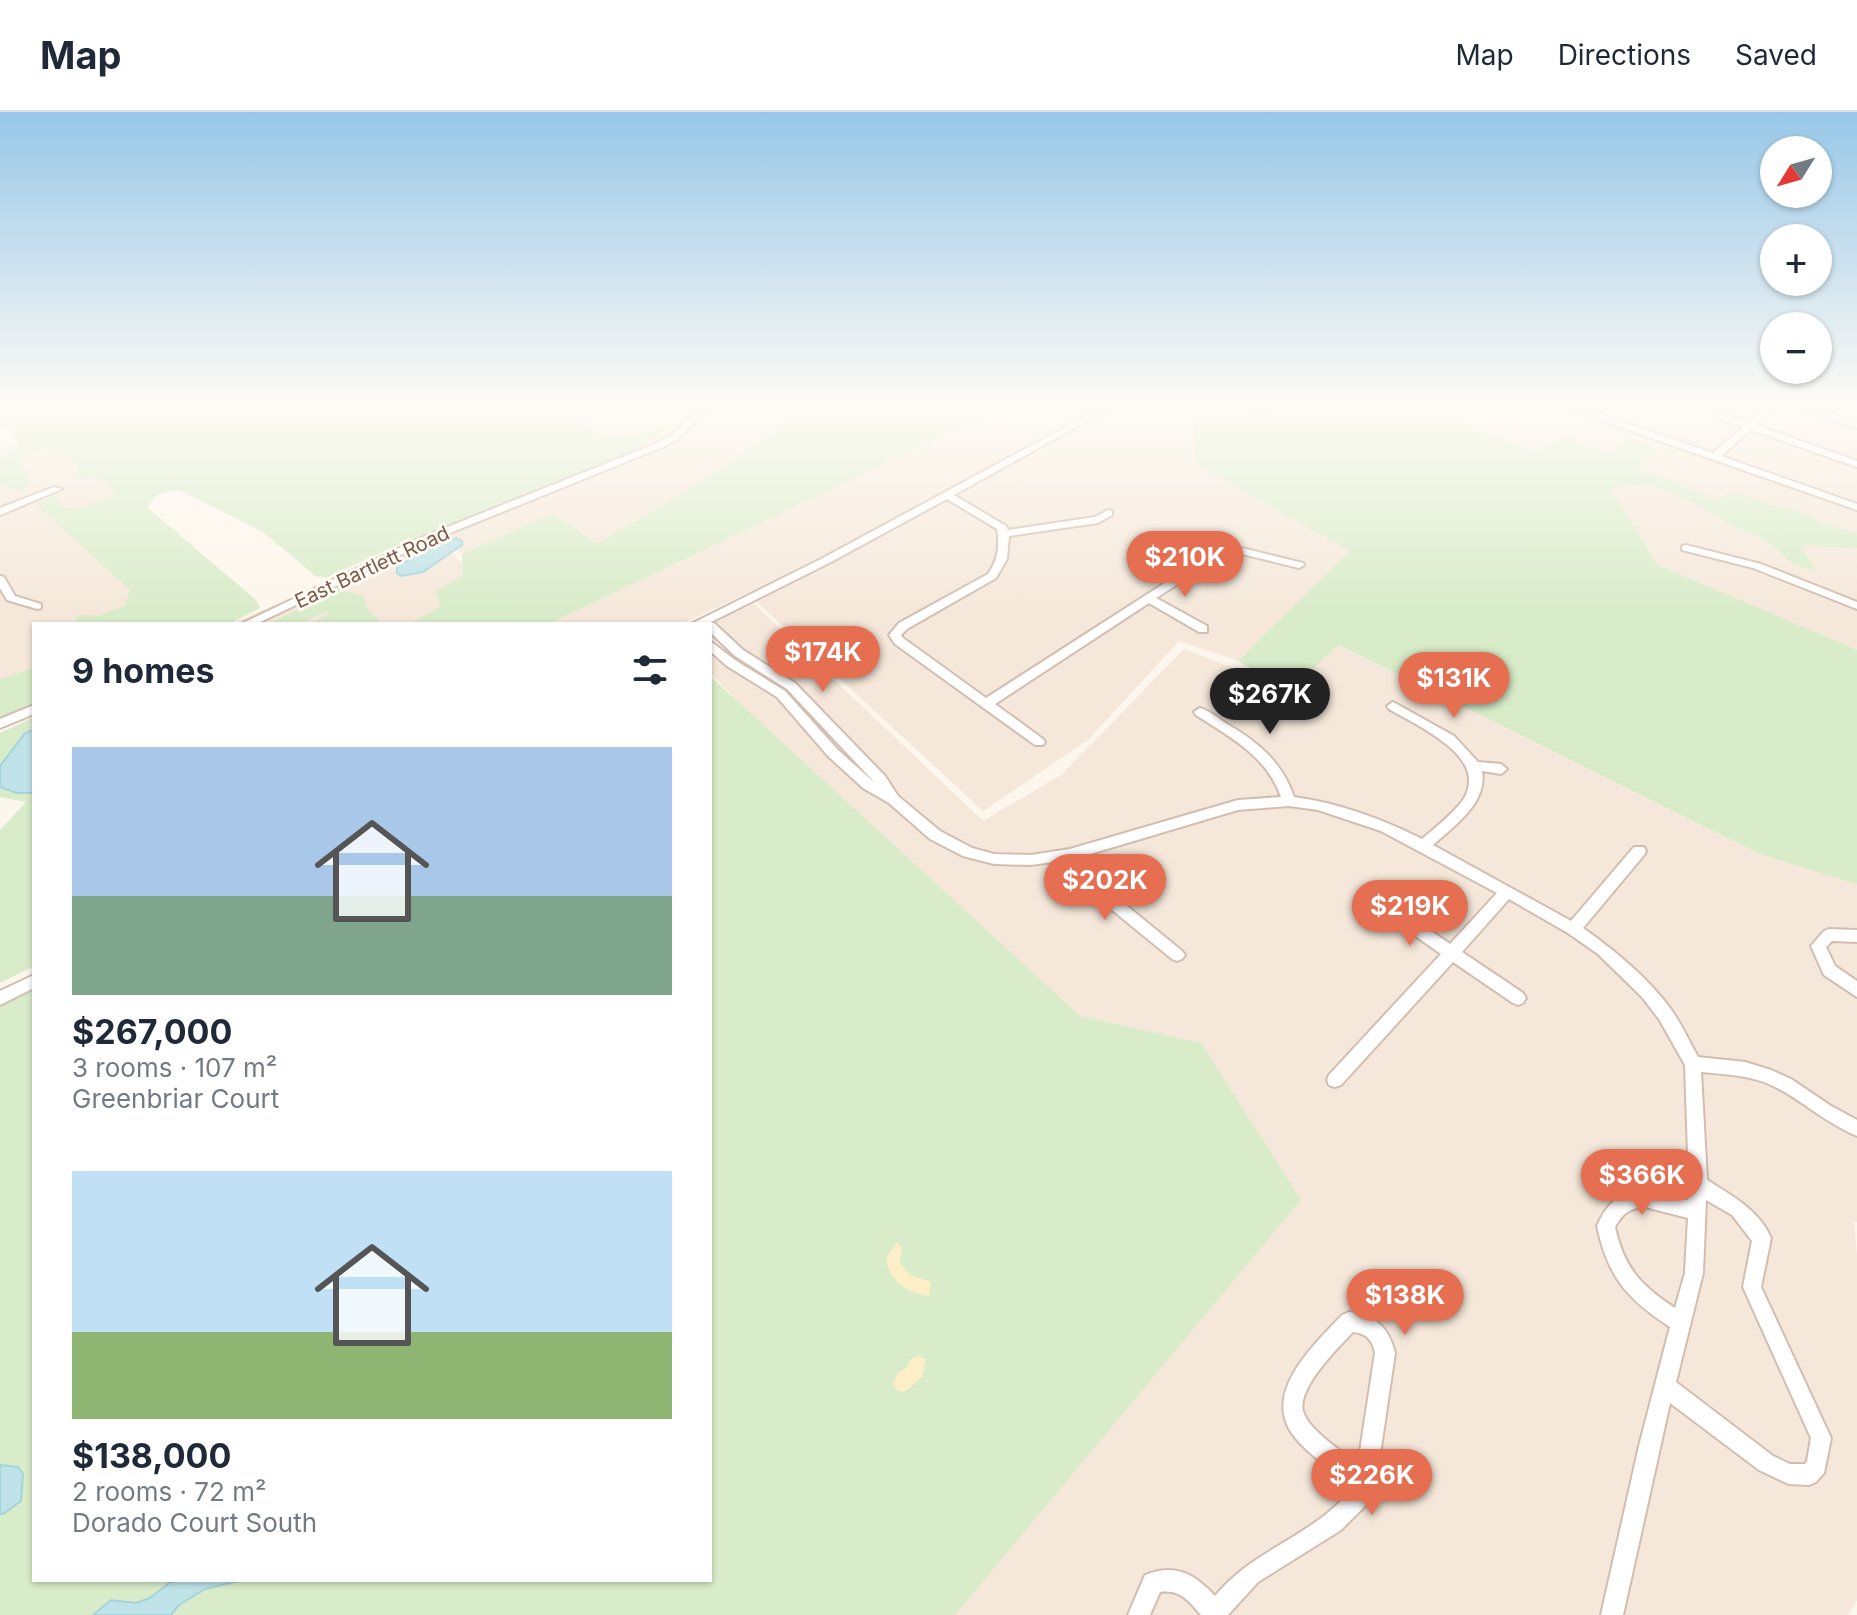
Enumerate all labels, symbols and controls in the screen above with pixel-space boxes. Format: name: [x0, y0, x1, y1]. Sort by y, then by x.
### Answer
text: Map: [40, 32, 121, 78]
text: Map: [1455, 38, 1514, 72]
text: Directions: [1558, 38, 1691, 72]
text: Saved: [1735, 38, 1817, 72]
north arrow: [1760, 136, 1832, 208]
map controls: [1760, 136, 1832, 384]
button: +: [1760, 224, 1832, 296]
button: −: [1760, 312, 1832, 384]
street label: East Bartlett Road: [291, 521, 453, 613]
pin: $210K: [1129, 531, 1241, 599]
text: $210K: [1145, 541, 1225, 572]
pin: $174K: [767, 626, 879, 694]
text: $174K: [784, 636, 862, 667]
icon: filters: [628, 648, 672, 692]
text: 9 homes: [72, 650, 214, 691]
pin: $131K: [1398, 652, 1510, 720]
text: $131K: [1417, 662, 1491, 693]
pin: $267K: [1214, 668, 1326, 736]
text: $267K: [1228, 678, 1312, 709]
icon: home: [300, 799, 444, 943]
pin: $202K: [1049, 854, 1161, 922]
text: $202K: [1062, 864, 1148, 895]
pin: $219K: [1354, 880, 1466, 948]
text: $219K: [1370, 890, 1450, 921]
text: $267,000: [72, 1011, 232, 1052]
text: 3 rooms · 107 m²: [72, 1052, 277, 1083]
text: Greenbriar Court: [72, 1083, 279, 1114]
pin: $366K: [1586, 1149, 1698, 1217]
text: $366K: [1599, 1159, 1685, 1190]
icon: home: [300, 1223, 444, 1367]
pin: $138K: [1349, 1269, 1461, 1337]
text: $138K: [1365, 1279, 1445, 1310]
text: $138,000: [72, 1435, 231, 1476]
pin: $226K: [1316, 1449, 1428, 1517]
text: $226K: [1329, 1459, 1415, 1490]
text: 2 rooms · 72 m²: [72, 1476, 266, 1507]
text: Dorado Court South: [72, 1507, 317, 1538]

